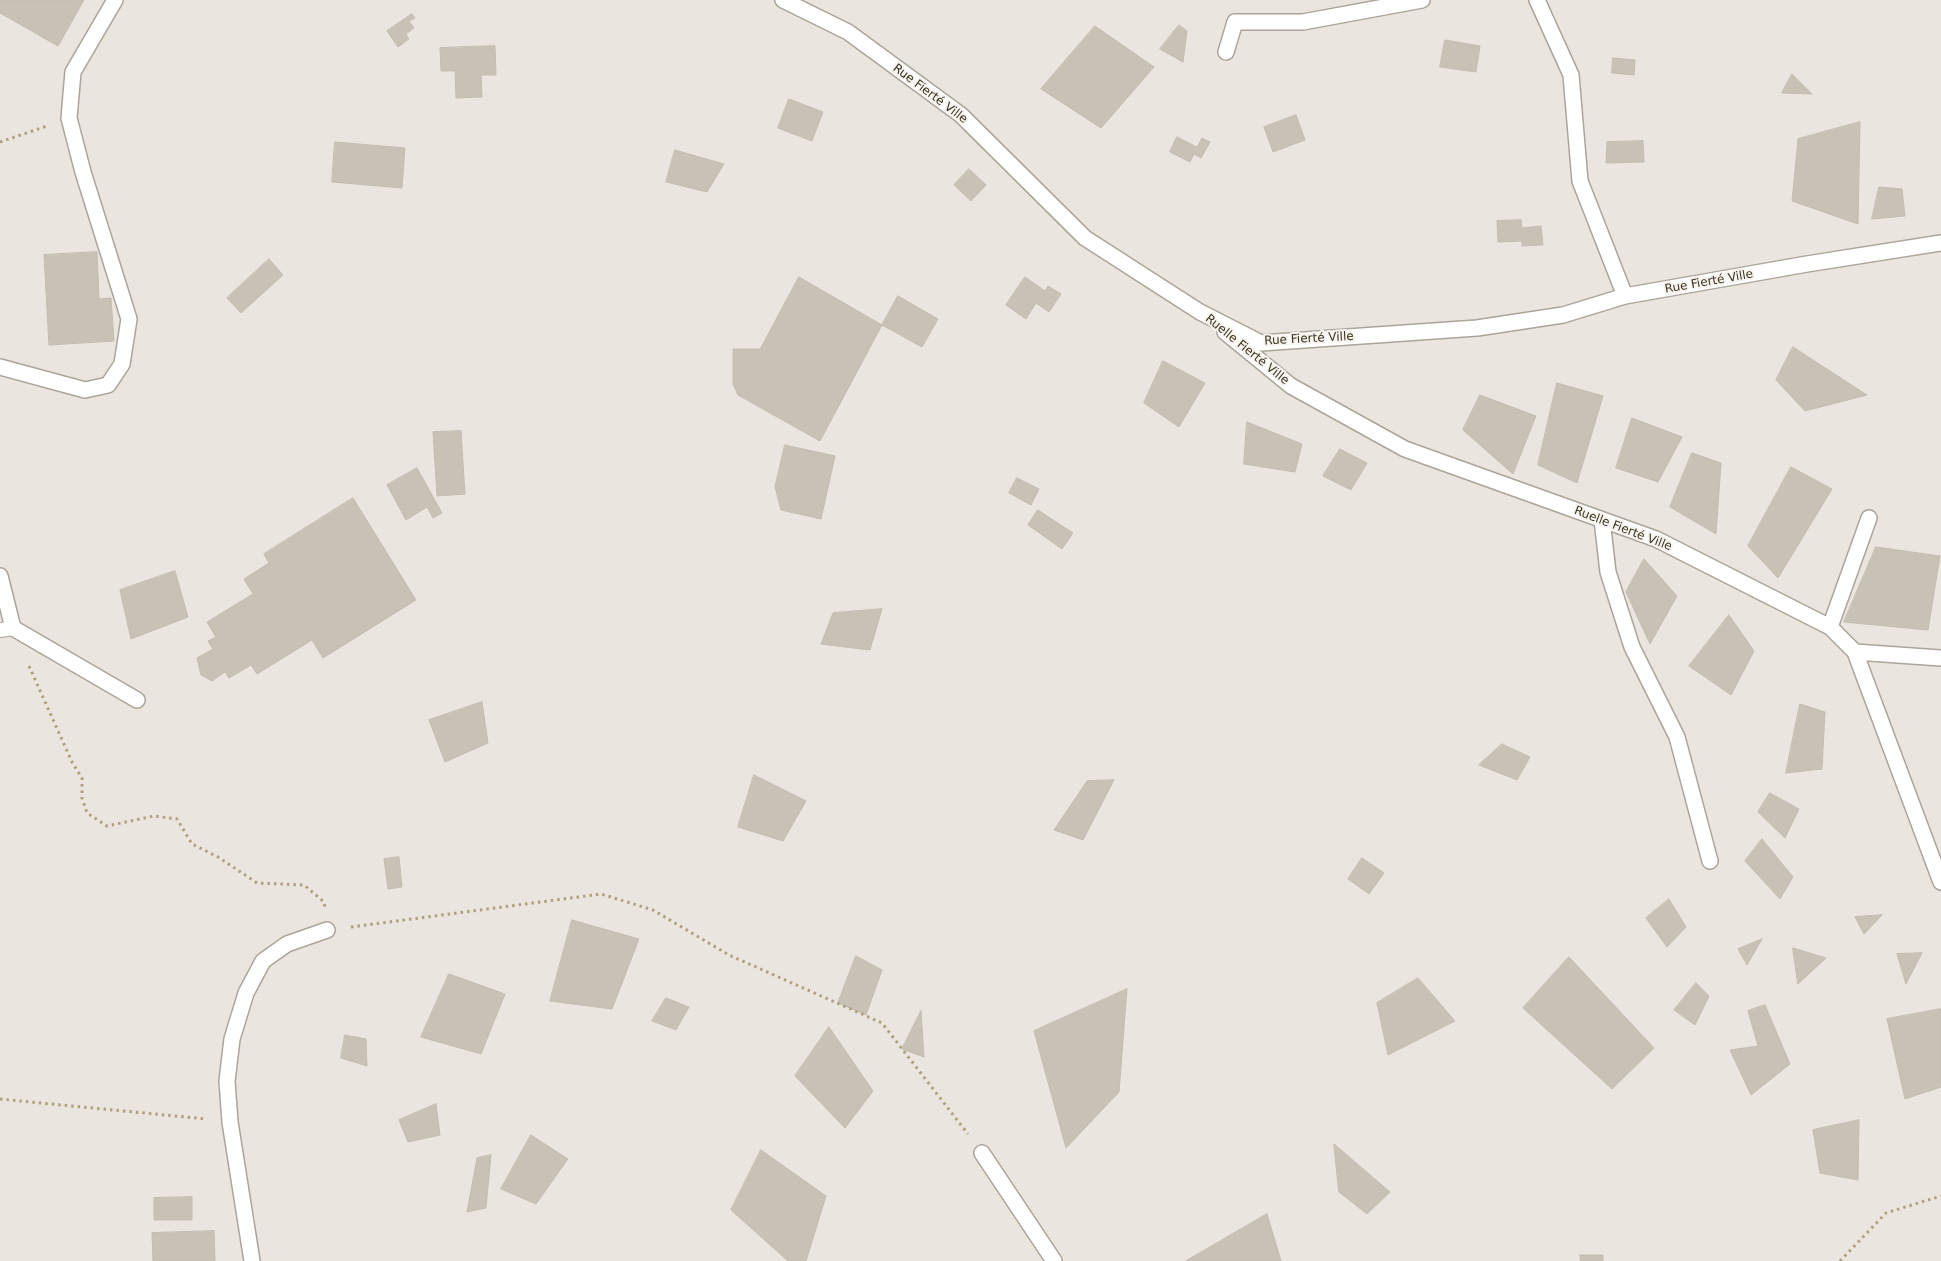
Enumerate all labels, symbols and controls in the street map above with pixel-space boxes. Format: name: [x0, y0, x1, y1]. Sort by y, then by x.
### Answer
street label: Rue Fierté Ville: [890, 61, 970, 127]
street label: Rue Fierté Ville: [1664, 267, 1754, 297]
street label: Ruelle Fierté Ville: [1202, 312, 1292, 388]
street label: Rue Fierté Ville: [1264, 329, 1354, 349]
street label: Ruelle Fierté Ville: [1572, 504, 1674, 554]

